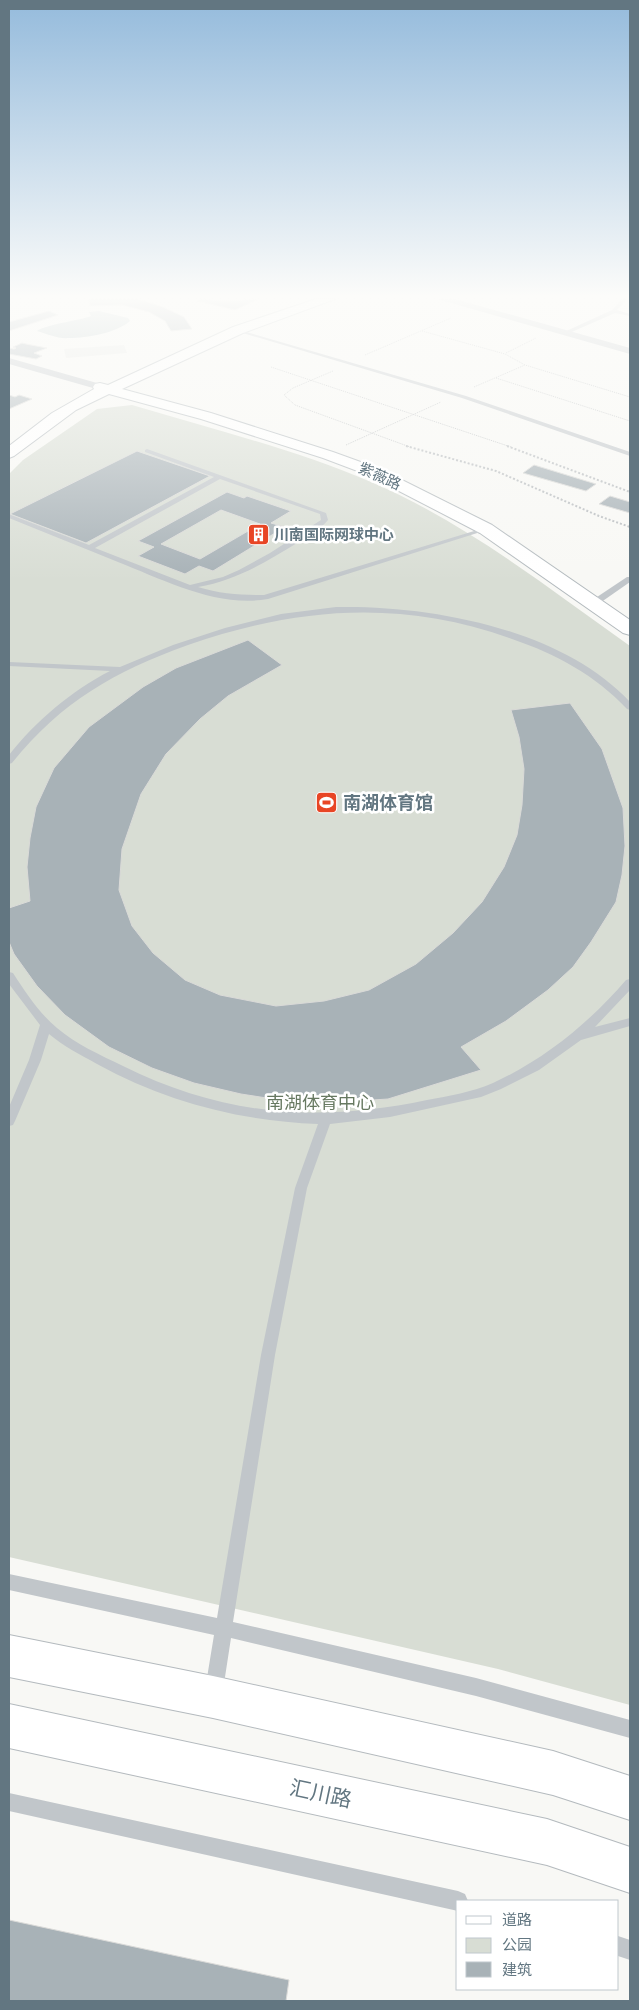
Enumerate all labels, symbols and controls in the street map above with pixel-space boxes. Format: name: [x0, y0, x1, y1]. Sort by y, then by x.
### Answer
street label: 紫薇路: [356, 458, 404, 494]
building icon: 川南国际网球中心: [246, 522, 270, 546]
place label: 川南国际网球中心: [274, 525, 394, 544]
sports icon: 南湖体育馆: [315, 790, 339, 814]
place label: 南湖体育馆: [343, 791, 433, 814]
park label: 南湖体育中心: [266, 1091, 374, 1114]
street label: 汇川路: [287, 1774, 355, 1812]
legend: [456, 1900, 619, 1990]
text: 道路: [502, 1910, 532, 1929]
text: 公园: [502, 1935, 532, 1954]
text: 建筑: [502, 1960, 532, 1979]

